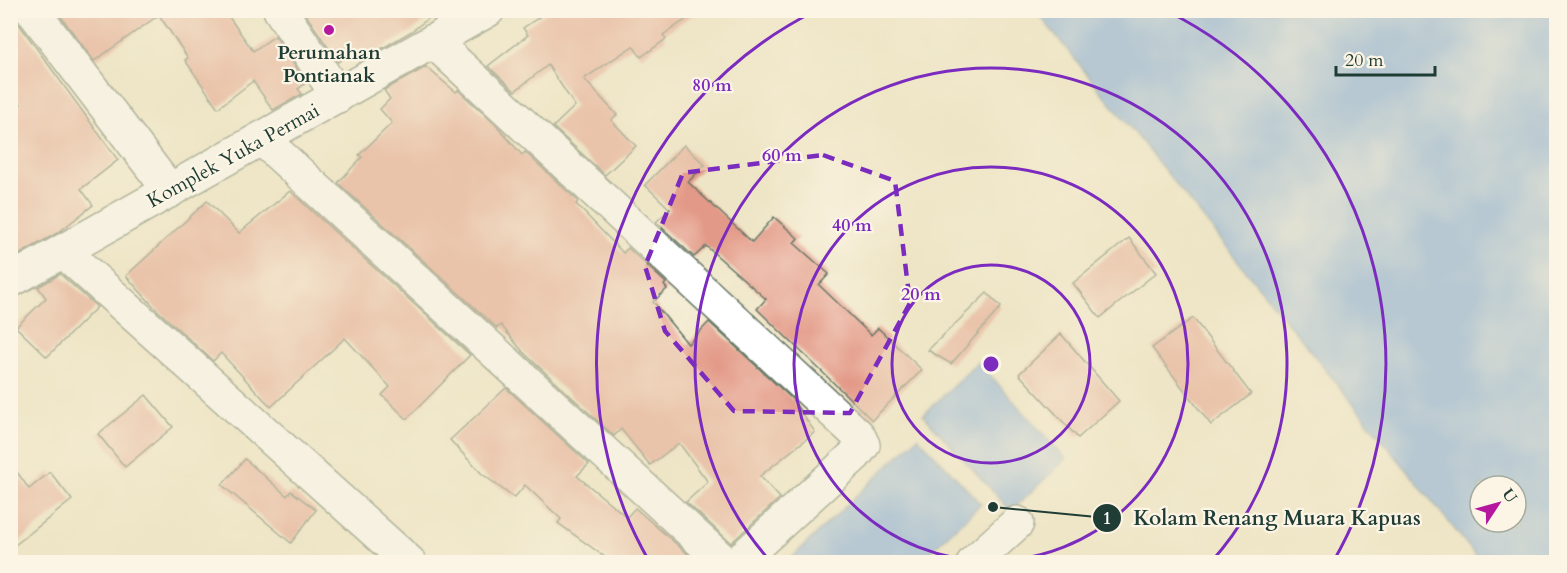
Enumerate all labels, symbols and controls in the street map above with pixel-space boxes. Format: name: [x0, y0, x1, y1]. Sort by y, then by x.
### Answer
marker: Perumahan Pontianak: [322, 23, 336, 37]
place label: Perumahan Pontianak: [277, 39, 381, 89]
scale bar: [1336, 39, 1435, 77]
text: 20 m: [1345, 48, 1384, 73]
text: 80 m: [692, 73, 732, 98]
street label: Komplek Yuka Permai: [142, 97, 325, 214]
text: 60 m: [762, 143, 802, 168]
text: 40 m: [832, 213, 872, 238]
text: 20 m: [901, 282, 941, 307]
centre of rings: [981, 354, 1001, 374]
north arrow: [1468, 474, 1528, 534]
text: U: [1497, 484, 1522, 508]
callout: Kolam Renang Muara Kapuas: [1092, 498, 1433, 537]
text: Kolam Renang Muara Kapuas: [1133, 504, 1421, 533]
text: 1: [1102, 506, 1112, 531]

